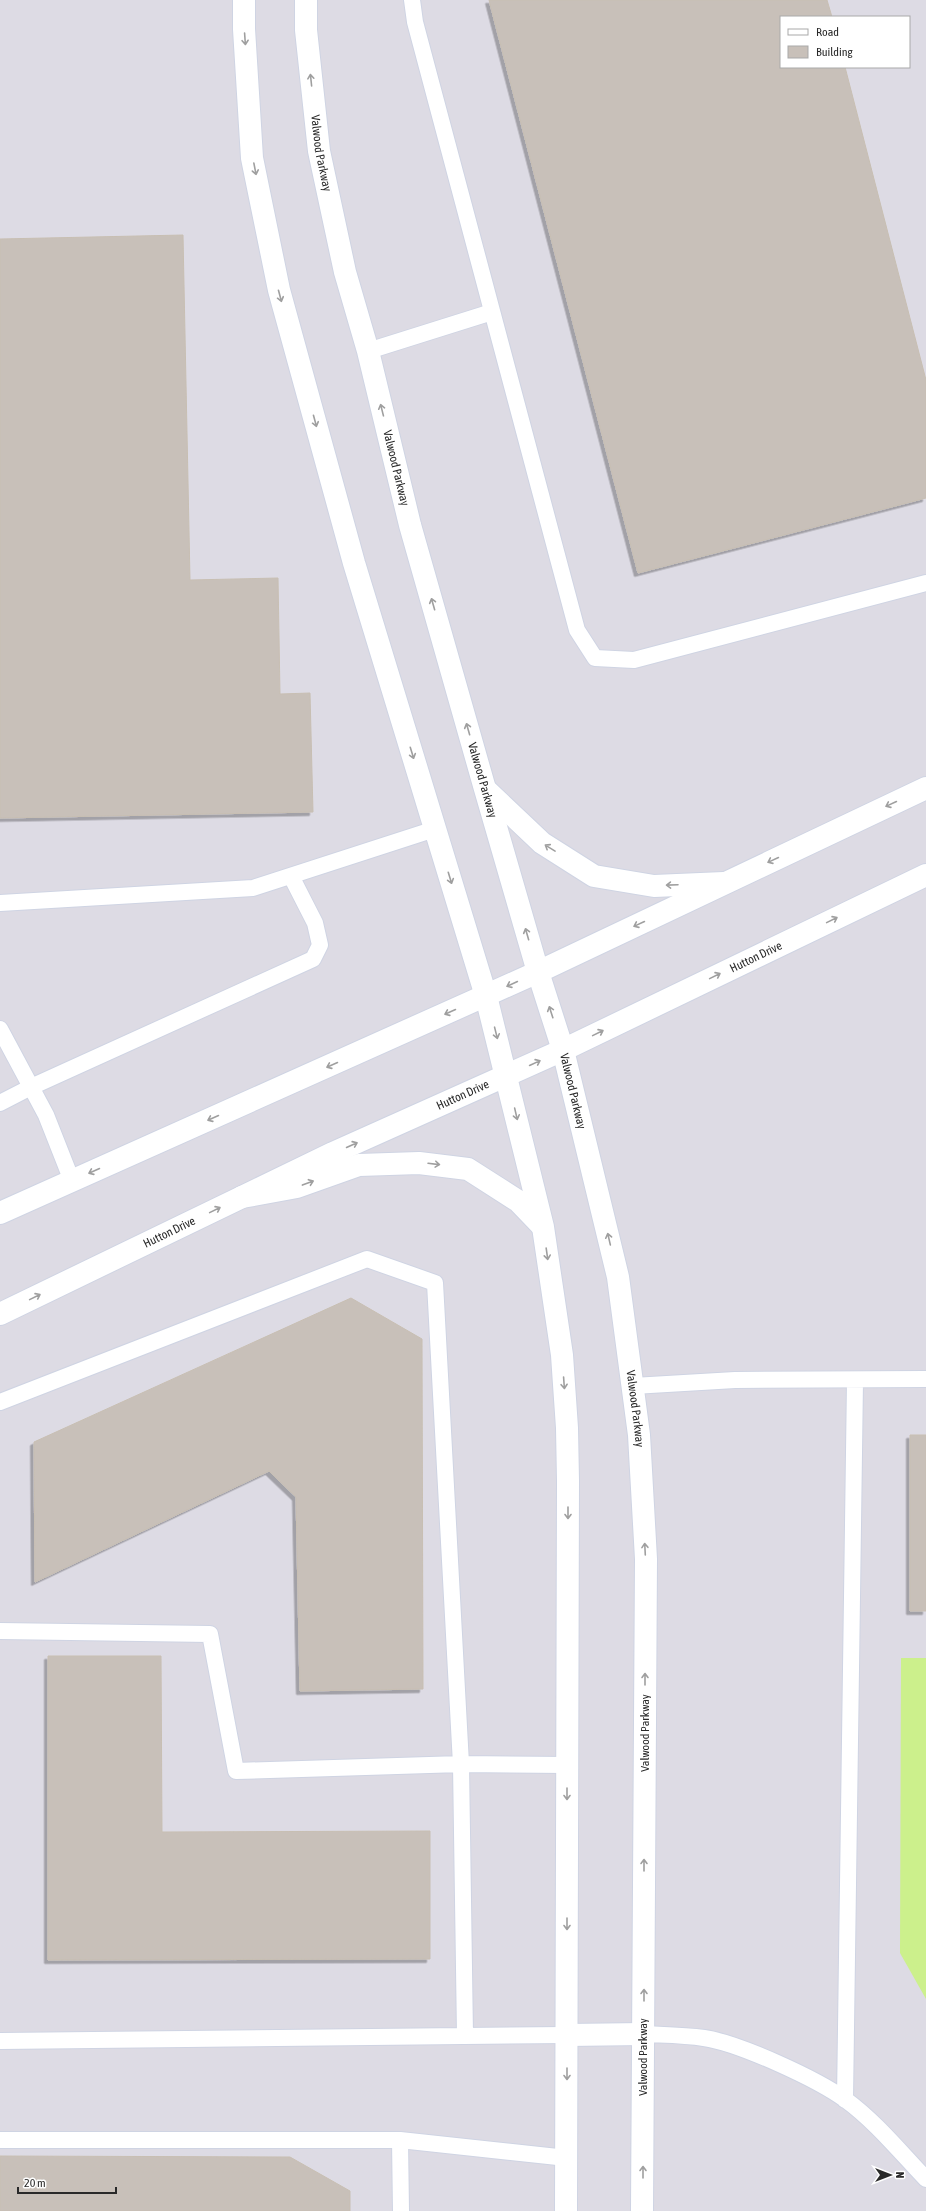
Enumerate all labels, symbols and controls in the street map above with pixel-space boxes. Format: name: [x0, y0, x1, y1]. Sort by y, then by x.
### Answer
legend: [780, 16, 910, 68]
text: Road: [816, 25, 839, 39]
one-way arrow: [241, 32, 249, 45]
text: Building: [816, 45, 854, 59]
one-way arrow: [307, 74, 315, 87]
street label: Valwood Parkway: [308, 114, 334, 193]
one-way arrow: [251, 162, 259, 175]
one-way arrow: [277, 289, 284, 302]
one-way arrow: [378, 404, 385, 417]
one-way arrow: [312, 415, 319, 428]
street label: Valwood Parkway: [380, 429, 412, 507]
one-way arrow: [428, 597, 436, 610]
one-way arrow: [464, 722, 471, 735]
street label: Valwood Parkway: [465, 741, 500, 819]
one-way arrow: [409, 747, 416, 760]
one-way arrow: [885, 801, 897, 808]
one-way arrow: [545, 844, 556, 853]
one-way arrow: [768, 857, 780, 864]
one-way arrow: [447, 871, 454, 884]
one-way arrow: [666, 882, 679, 889]
one-way arrow: [826, 916, 838, 923]
one-way arrow: [633, 921, 645, 928]
one-way arrow: [523, 928, 530, 941]
street label: Hutton Drive: [728, 939, 784, 975]
one-way arrow: [709, 972, 721, 979]
one-way arrow: [506, 981, 518, 988]
one-way arrow: [547, 1006, 554, 1019]
one-way arrow: [445, 1008, 457, 1016]
one-way arrow: [492, 1027, 500, 1040]
one-way arrow: [592, 1029, 604, 1036]
street label: Valwood Parkway: [557, 1052, 589, 1131]
one-way arrow: [528, 1058, 540, 1066]
one-way arrow: [326, 1062, 338, 1069]
street label: Hutton Drive: [434, 1077, 491, 1113]
one-way arrow: [512, 1107, 520, 1120]
one-way arrow: [207, 1115, 219, 1122]
one-way arrow: [345, 1141, 357, 1148]
one-way arrow: [427, 1161, 440, 1168]
one-way arrow: [89, 1168, 101, 1175]
one-way arrow: [301, 1179, 313, 1187]
one-way arrow: [209, 1206, 221, 1213]
street label: Hutton Drive: [141, 1214, 198, 1251]
one-way arrow: [605, 1233, 612, 1246]
one-way arrow: [543, 1247, 551, 1260]
one-way arrow: [29, 1293, 41, 1300]
street label: Valwood Parkway: [623, 1369, 647, 1448]
one-way arrow: [560, 1376, 567, 1389]
one-way arrow: [564, 1506, 572, 1519]
one-way arrow: [642, 1543, 649, 1556]
one-way arrow: [641, 1673, 649, 1686]
street label: Valwood Parkway: [638, 1694, 652, 1772]
one-way arrow: [563, 1787, 571, 1800]
one-way arrow: [640, 1859, 648, 1872]
one-way arrow: [563, 1917, 571, 1930]
one-way arrow: [640, 1989, 648, 2002]
street label: Valwood Parkway: [636, 2018, 650, 2096]
one-way arrow: [563, 2067, 571, 2080]
north arrow: [870, 2155, 910, 2195]
one-way arrow: [639, 2166, 647, 2179]
scale bar: [18, 2169, 116, 2195]
text: N: [894, 2172, 906, 2178]
text: 20 m: [24, 2176, 46, 2190]

